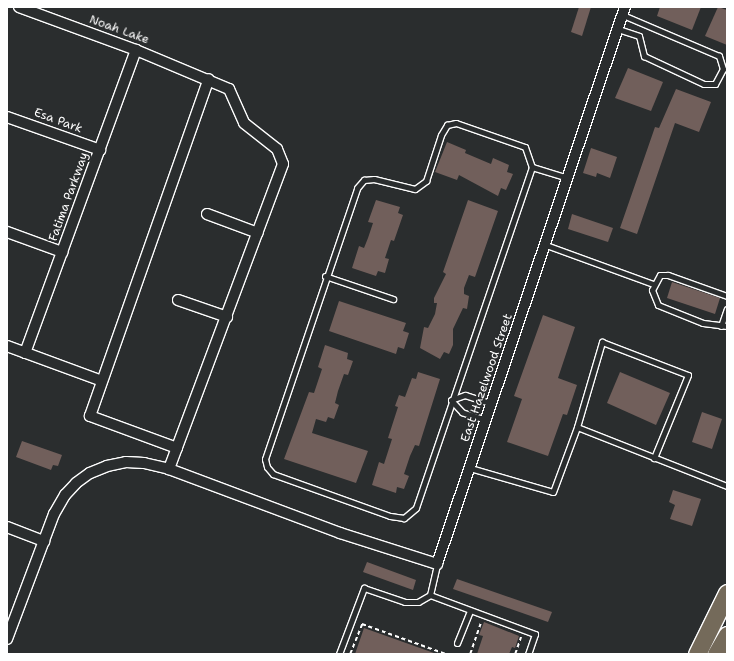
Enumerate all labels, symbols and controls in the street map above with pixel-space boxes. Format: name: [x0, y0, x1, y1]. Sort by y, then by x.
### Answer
street label: Noah Lake: [87, 13, 151, 47]
street label: Esa Park: [32, 106, 84, 136]
street label: Fatima Parkway: [46, 151, 92, 243]
street label: East Hazelwood Street: [458, 312, 516, 444]

